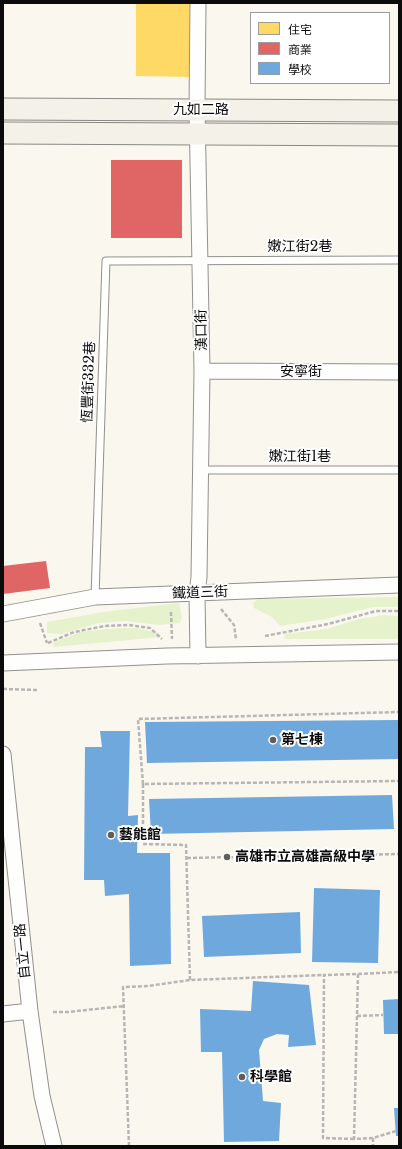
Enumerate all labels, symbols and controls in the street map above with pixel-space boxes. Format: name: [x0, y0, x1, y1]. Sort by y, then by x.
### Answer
legend: [250, 12, 390, 84]
text: 住宅: [288, 22, 312, 37]
text: 商業: [288, 42, 312, 57]
text: 學校: [288, 62, 312, 77]
street label: 九如二路: [173, 102, 229, 118]
street label: 嫩江街2巷: [268, 239, 332, 255]
street label: 漢口街: [193, 309, 211, 351]
street label: 恆豐街332巷: [79, 341, 99, 423]
street label: 安寧街: [280, 364, 322, 380]
street label: 嫩江街1巷: [269, 449, 331, 465]
street label: 鐵道三街: [172, 584, 228, 602]
place label: 第七棟: [281, 732, 323, 748]
marker: 第七棟: [268, 735, 278, 745]
place label: 藝能館: [119, 827, 161, 843]
marker: 藝能館: [106, 830, 116, 840]
place label: 高雄市立高雄高級中學: [235, 849, 375, 865]
marker: 高雄市立高雄高級中學: [222, 852, 232, 862]
street label: 自立一路: [12, 922, 34, 980]
place label: 科學館: [250, 1069, 292, 1085]
marker: 科學館: [237, 1072, 247, 1082]

